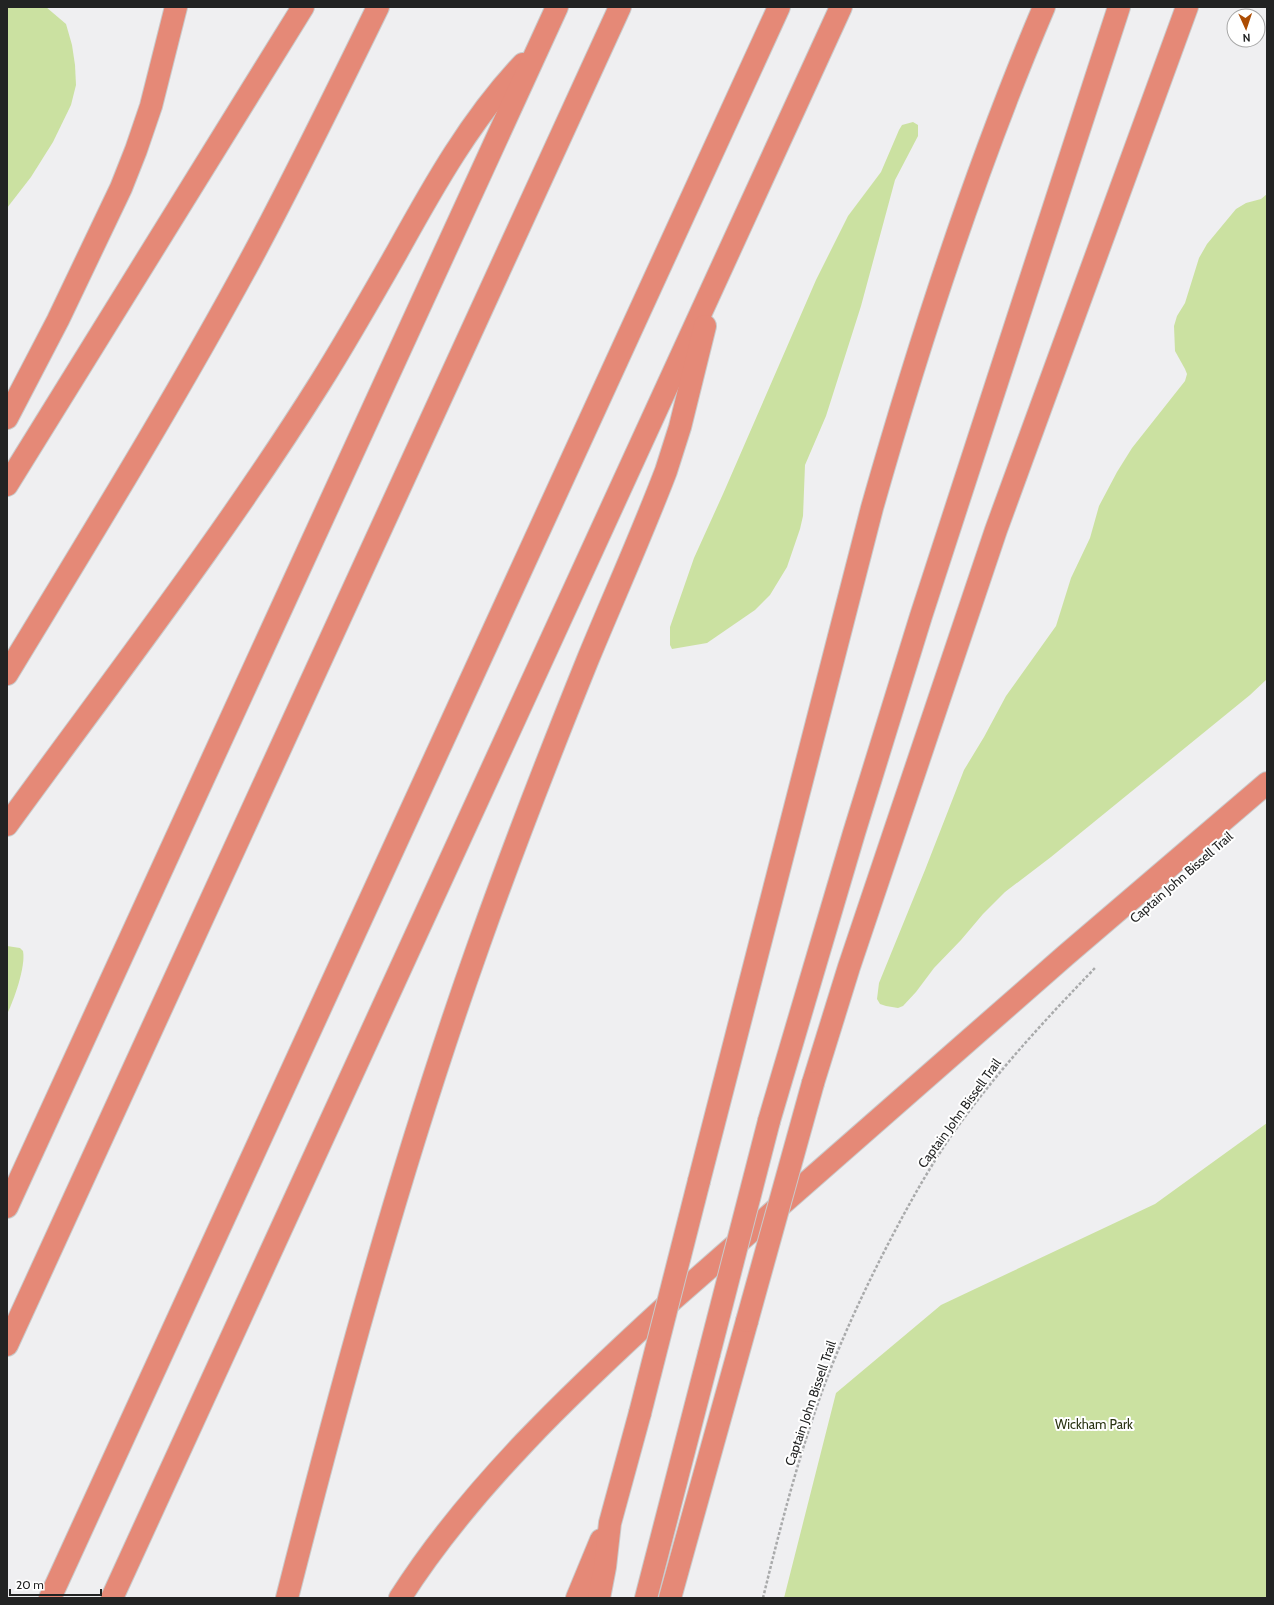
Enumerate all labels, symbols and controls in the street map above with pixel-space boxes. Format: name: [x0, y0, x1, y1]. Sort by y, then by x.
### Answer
north arrow: [1226, 8, 1266, 48]
text: N: [1242, 31, 1251, 45]
street label: Captain John Bissell Trail: [1126, 828, 1236, 926]
street label: Captain John Bissell Trail: [914, 1055, 1004, 1171]
street label: Captain John Bissell Trail: [781, 1338, 839, 1468]
park label: Wickham Park: [1055, 1416, 1133, 1432]
scale bar: [10, 1571, 101, 1597]
text: 20 m: [16, 1577, 44, 1592]

